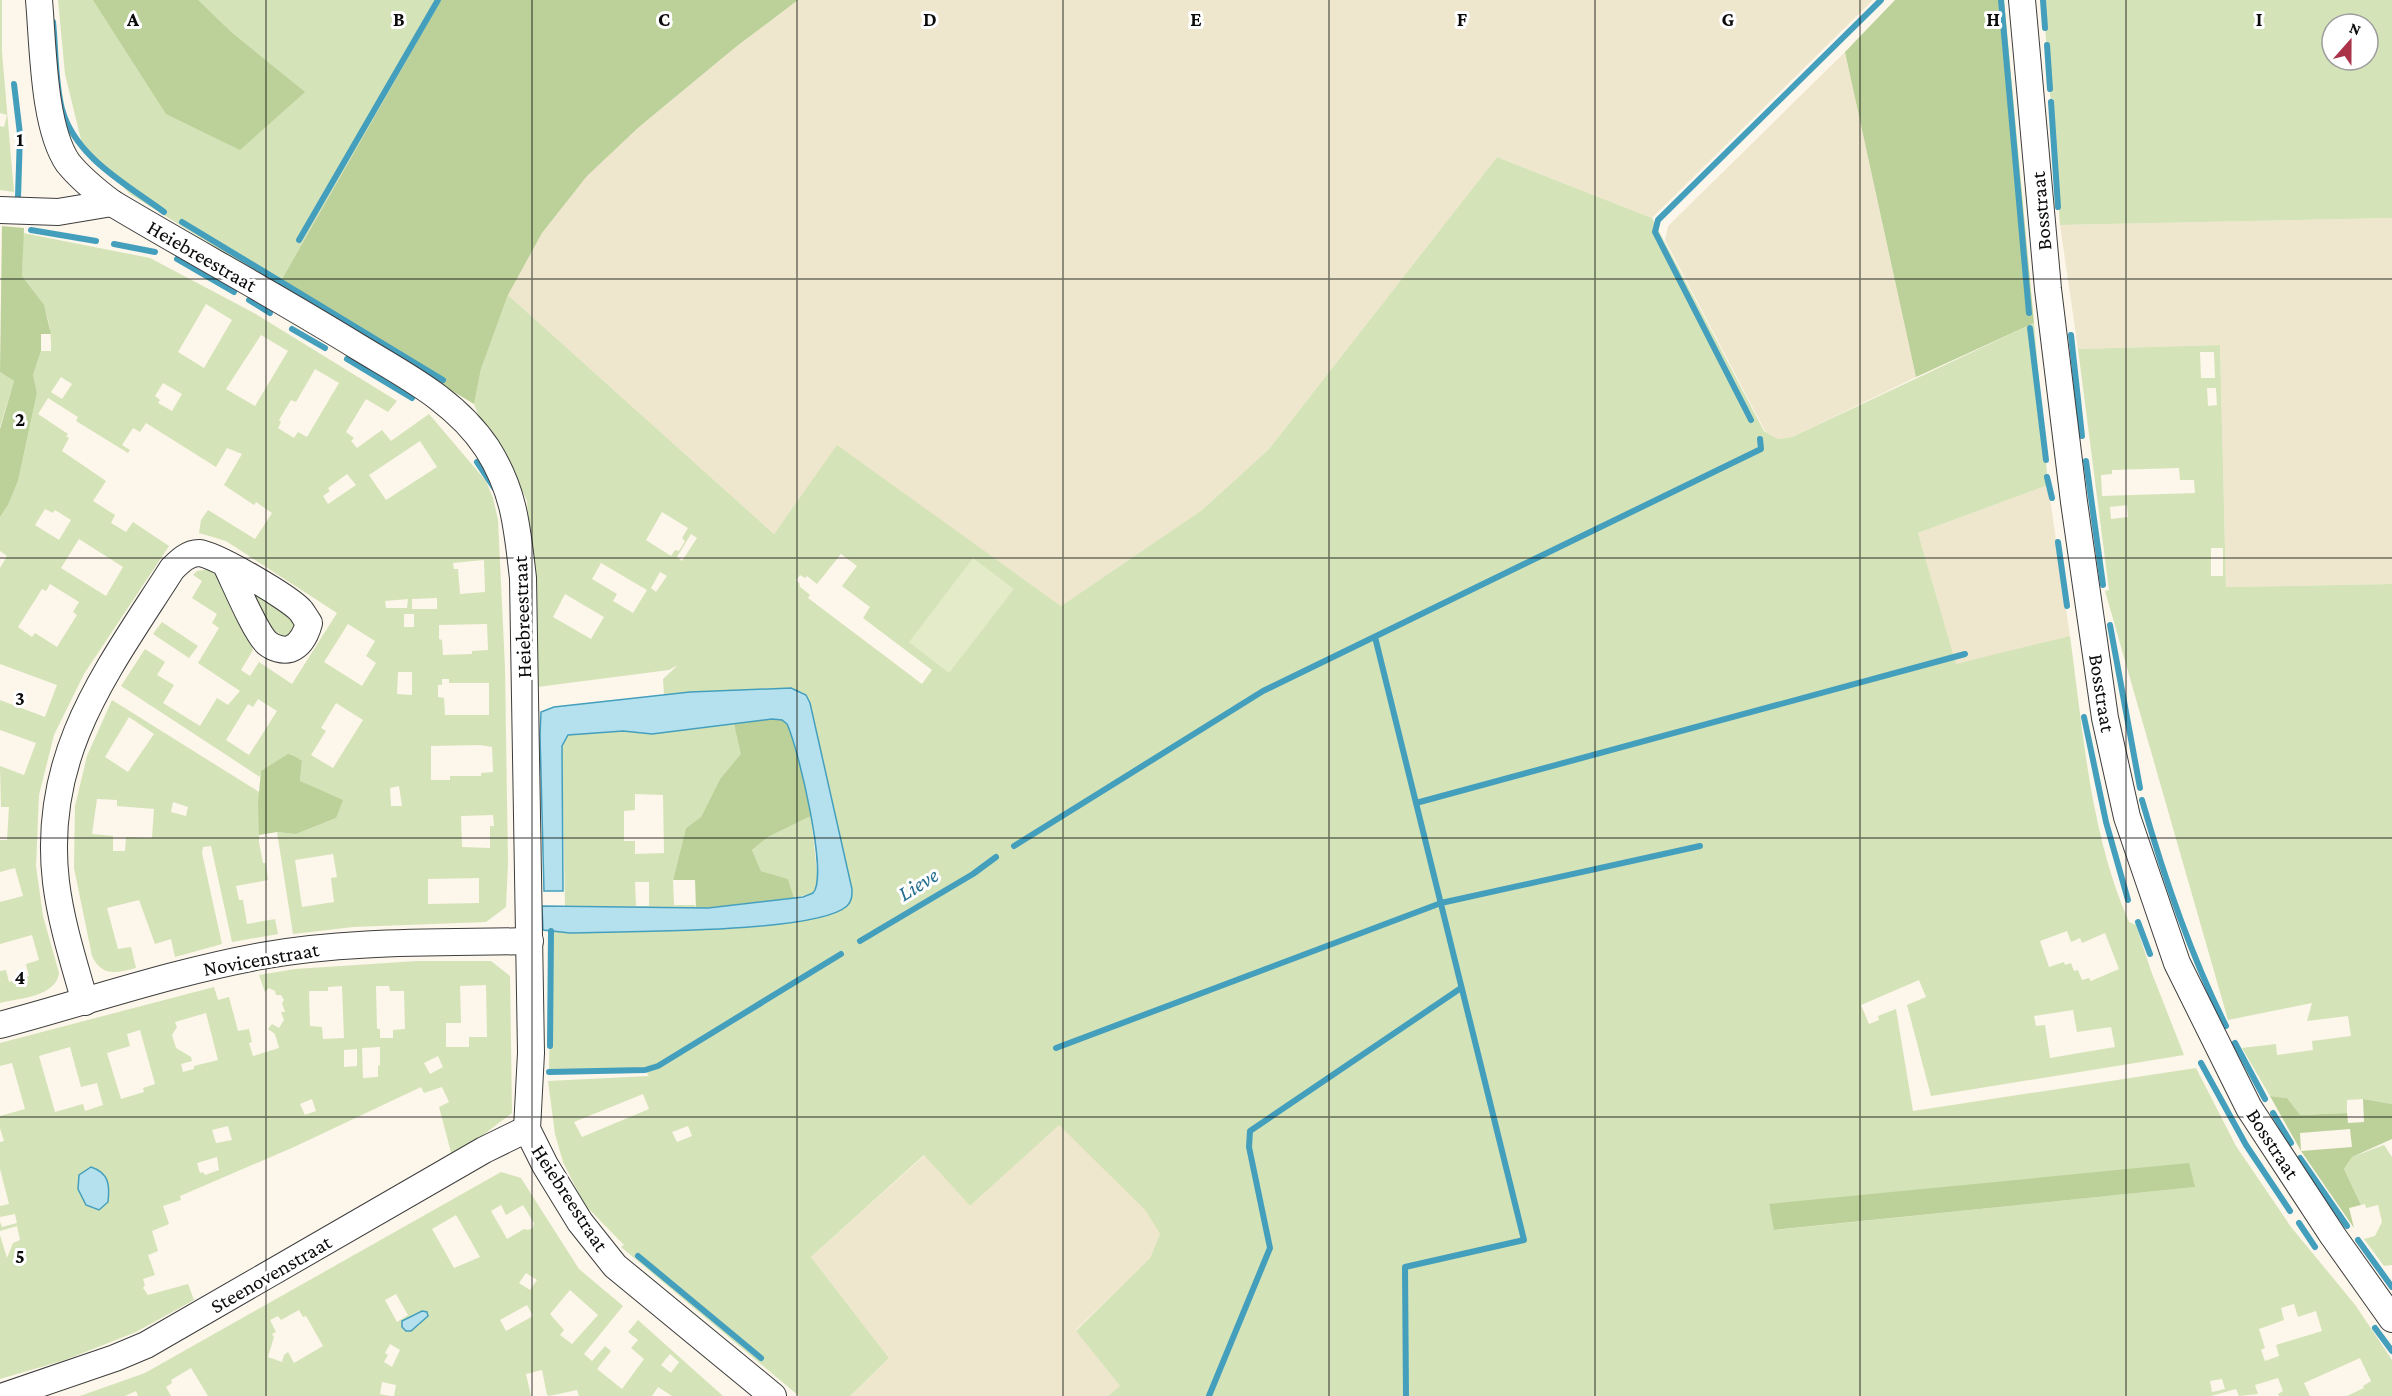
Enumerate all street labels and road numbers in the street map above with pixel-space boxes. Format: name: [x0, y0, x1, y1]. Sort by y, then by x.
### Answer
street label: Bosstraat: [2026, 170, 2056, 251]
street label: Heiebreestraat: [143, 215, 262, 298]
street label: Heiebreestraat: [508, 554, 536, 679]
street label: Bosstraat: [2084, 652, 2120, 735]
street label: Novicenstraat: [201, 937, 322, 981]
street label: Bosstraat: [2241, 1104, 2305, 1184]
street label: Heiebreestraat: [527, 1140, 614, 1257]
street label: Steenovenstraat: [206, 1229, 337, 1318]

